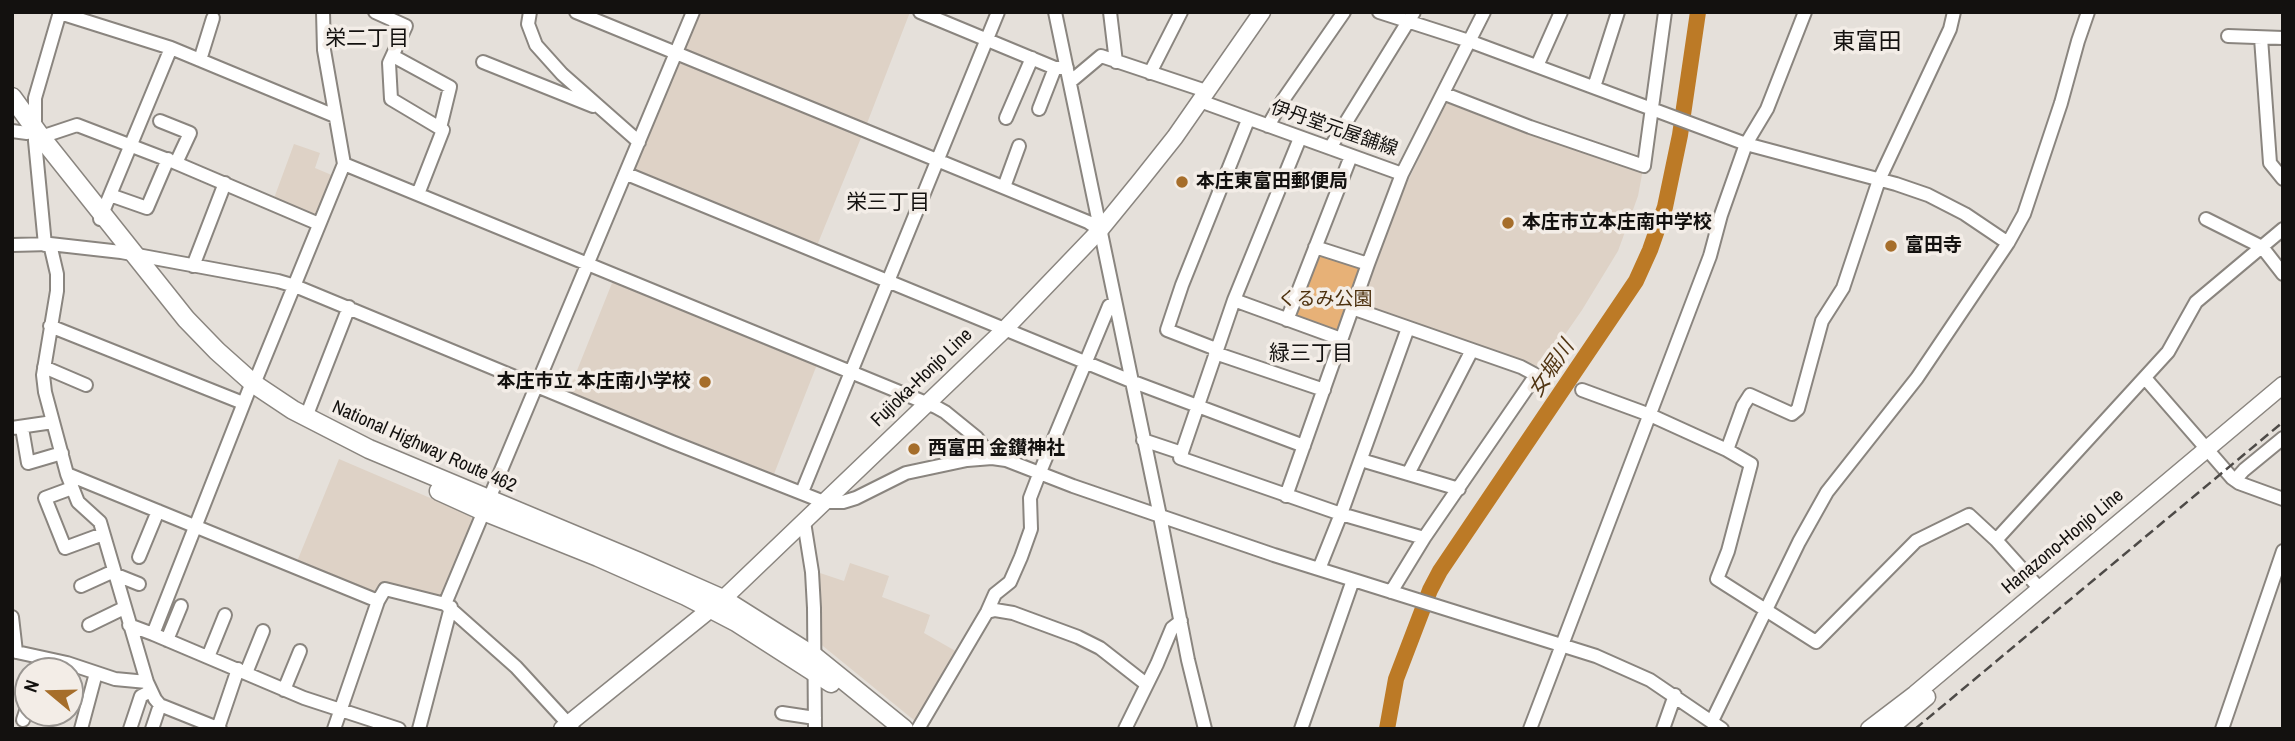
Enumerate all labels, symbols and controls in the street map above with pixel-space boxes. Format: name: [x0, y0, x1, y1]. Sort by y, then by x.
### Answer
district label: 栄二丁目: [325, 26, 409, 52]
district label: 東富田: [1833, 29, 1901, 57]
street label: 伊丹堂元屋舗線: [1267, 97, 1401, 161]
place label: 本庄東富田郵便局: [1196, 171, 1348, 193]
marker: 本庄東富田郵便局: [1174, 174, 1190, 190]
district label: 栄三丁目: [846, 190, 930, 216]
place label: 本庄市立本庄南中学校: [1522, 212, 1712, 234]
marker: 本庄市立本庄南中学校: [1500, 215, 1516, 231]
place label: 富田寺: [1905, 235, 1962, 257]
marker: 富田寺: [1883, 238, 1899, 254]
park label: くるみ公園: [1278, 289, 1372, 311]
street label: Fujioka-Honjo Line: [867, 324, 977, 432]
water label: 女堀川: [1524, 336, 1580, 402]
district label: 緑三丁目: [1269, 341, 1353, 367]
place label: 本庄市立 本庄南小学校: [497, 371, 691, 393]
marker: 本庄市立 本庄南小学校: [697, 374, 713, 390]
street label: National Highway Route 462: [328, 396, 520, 498]
place label: 西富田 金鑚神社: [928, 438, 1065, 460]
marker: 西富田 金鑚神社: [906, 441, 922, 457]
street label: Hanazono-Honjo Line: [1998, 485, 2128, 599]
north arrow: [14, 657, 84, 727]
text: N: [17, 676, 45, 695]

